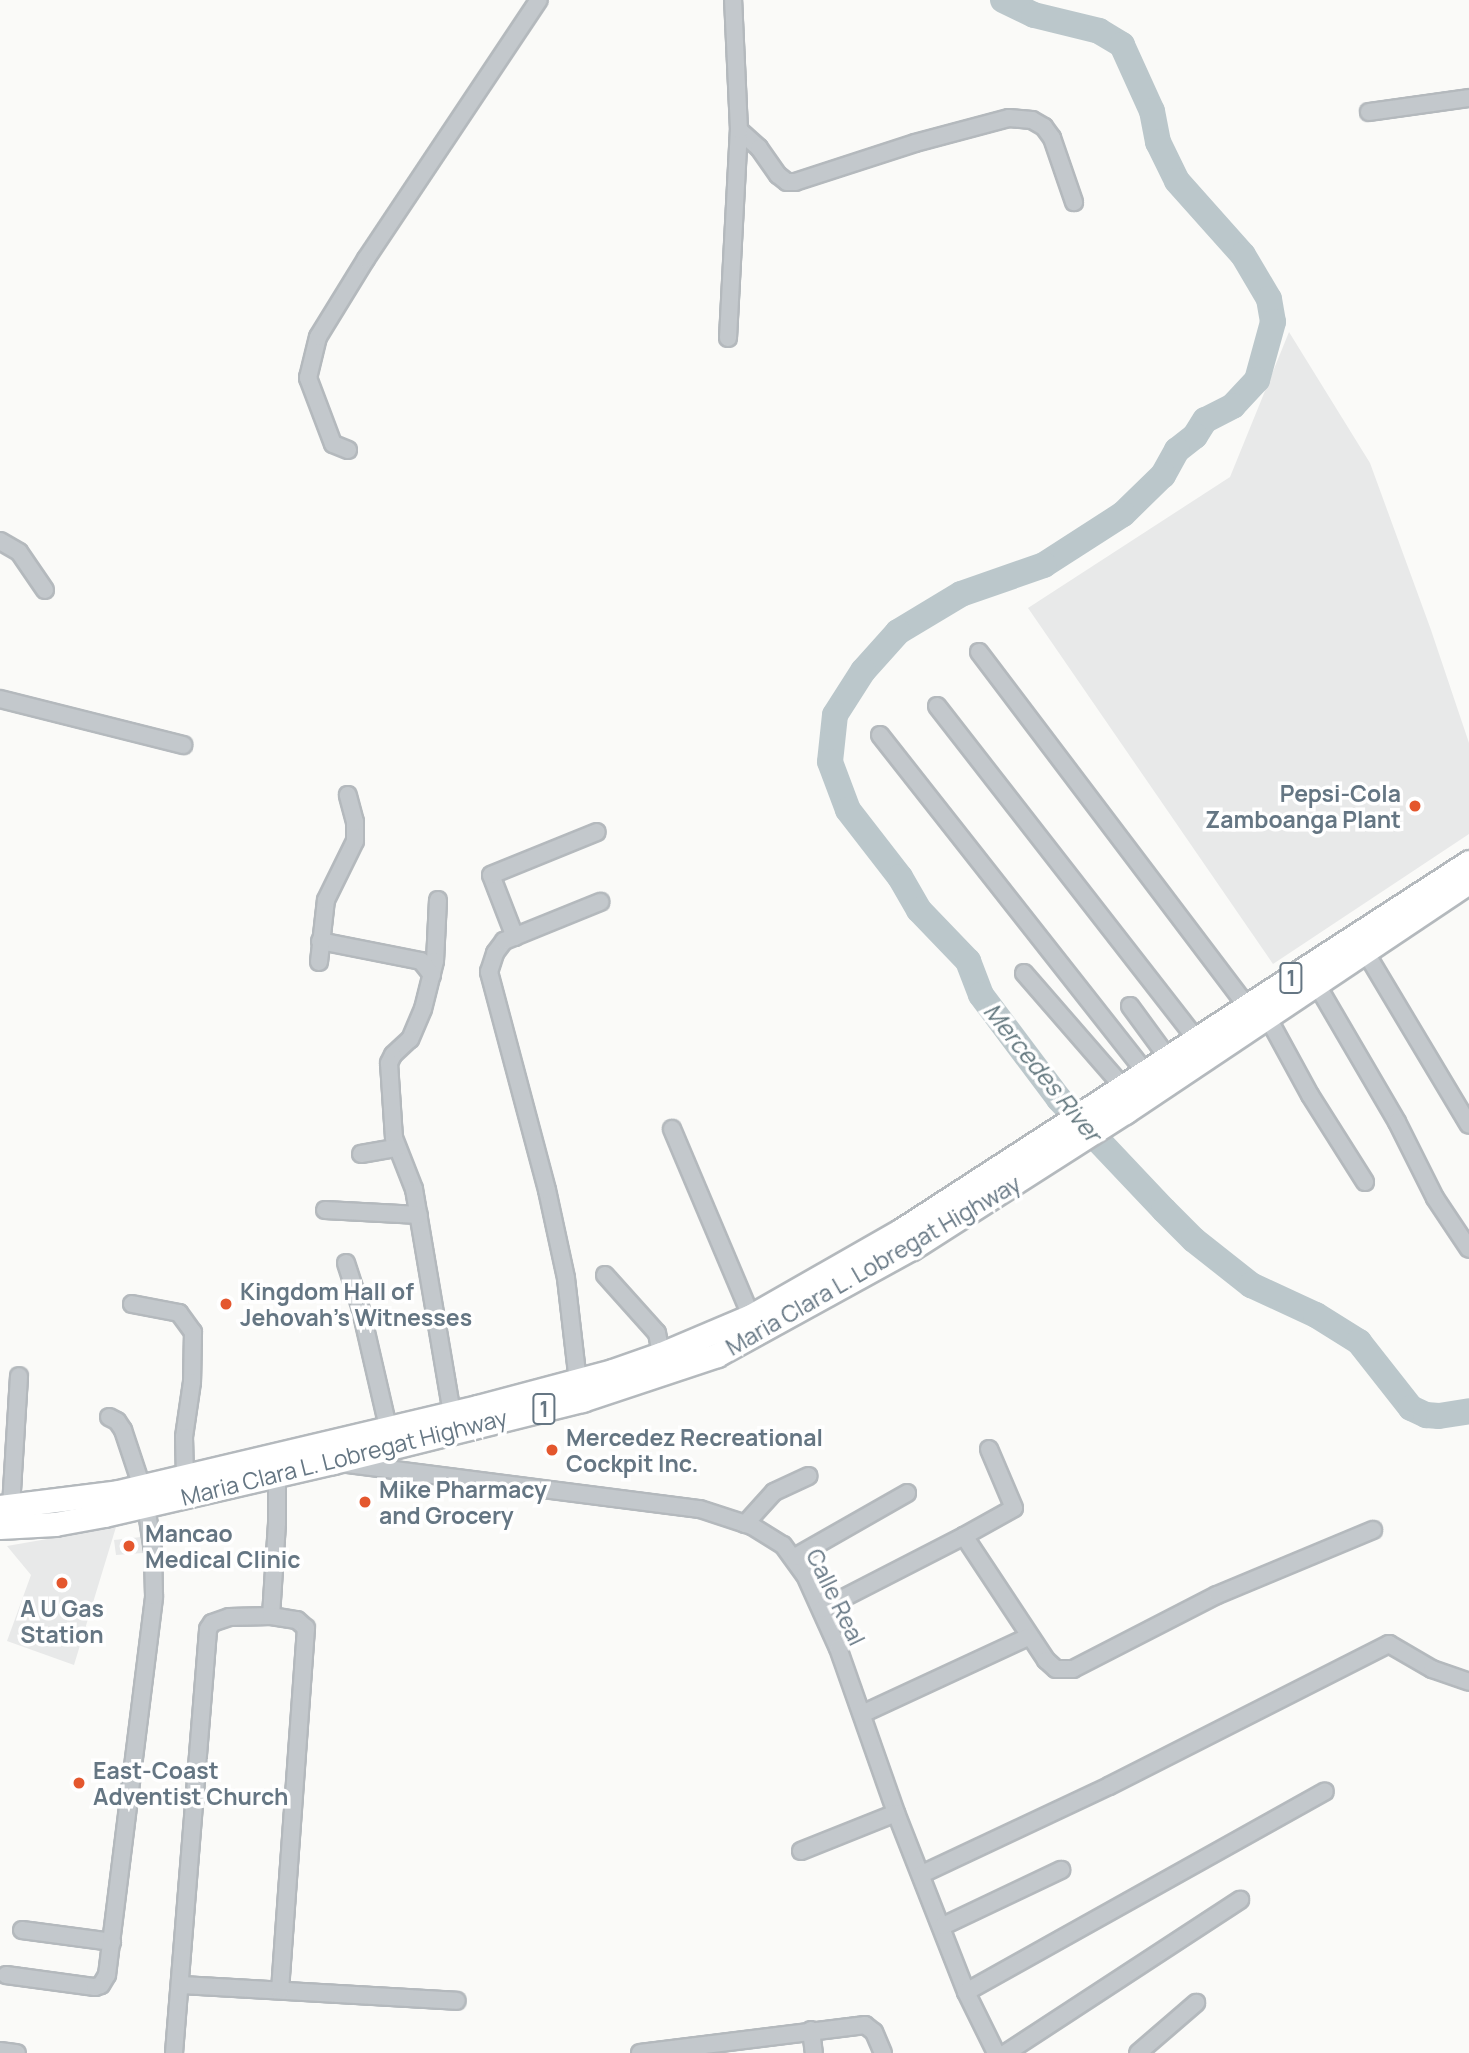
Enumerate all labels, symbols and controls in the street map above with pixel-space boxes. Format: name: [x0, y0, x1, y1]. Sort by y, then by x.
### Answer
place label: Pepsi-Cola Zamboanga Plant: [1205, 779, 1401, 833]
marker: Pepsi-Cola Zamboanga Plant: [1407, 798, 1423, 814]
road number: 1: [1279, 960, 1303, 996]
water label: Mercedes River: [978, 997, 1108, 1147]
street label: Maria Clara L. Lobregat Highway: [721, 1169, 1025, 1361]
place label: Kingdom Hall of Jehovah's Witnesses: [240, 1277, 472, 1331]
marker: Kingdom Hall of Jehovah's Witnesses: [218, 1296, 234, 1312]
road number: 1: [532, 1392, 556, 1426]
street label: Maria Clara L. Lobregat Highway: [178, 1403, 510, 1511]
place label: Mercedez Recreational Cockpit Inc.: [566, 1423, 823, 1477]
marker: Mercedez Recreational Cockpit Inc.: [544, 1442, 560, 1458]
place label: Mike Pharmacy and Grocery: [379, 1475, 547, 1529]
marker: Mike Pharmacy and Grocery: [357, 1494, 373, 1510]
place label: Mancao Medical Clinic: [145, 1519, 300, 1573]
marker: Mancao Medical Clinic: [119, 1536, 139, 1556]
street label: Calle Real: [801, 1544, 871, 1650]
marker: A U Gas Station: [54, 1575, 70, 1591]
place label: A U Gas Station: [20, 1594, 104, 1648]
place label: East-Coast Adventist Church: [93, 1756, 289, 1810]
marker: East-Coast Adventist Church: [71, 1775, 87, 1791]

